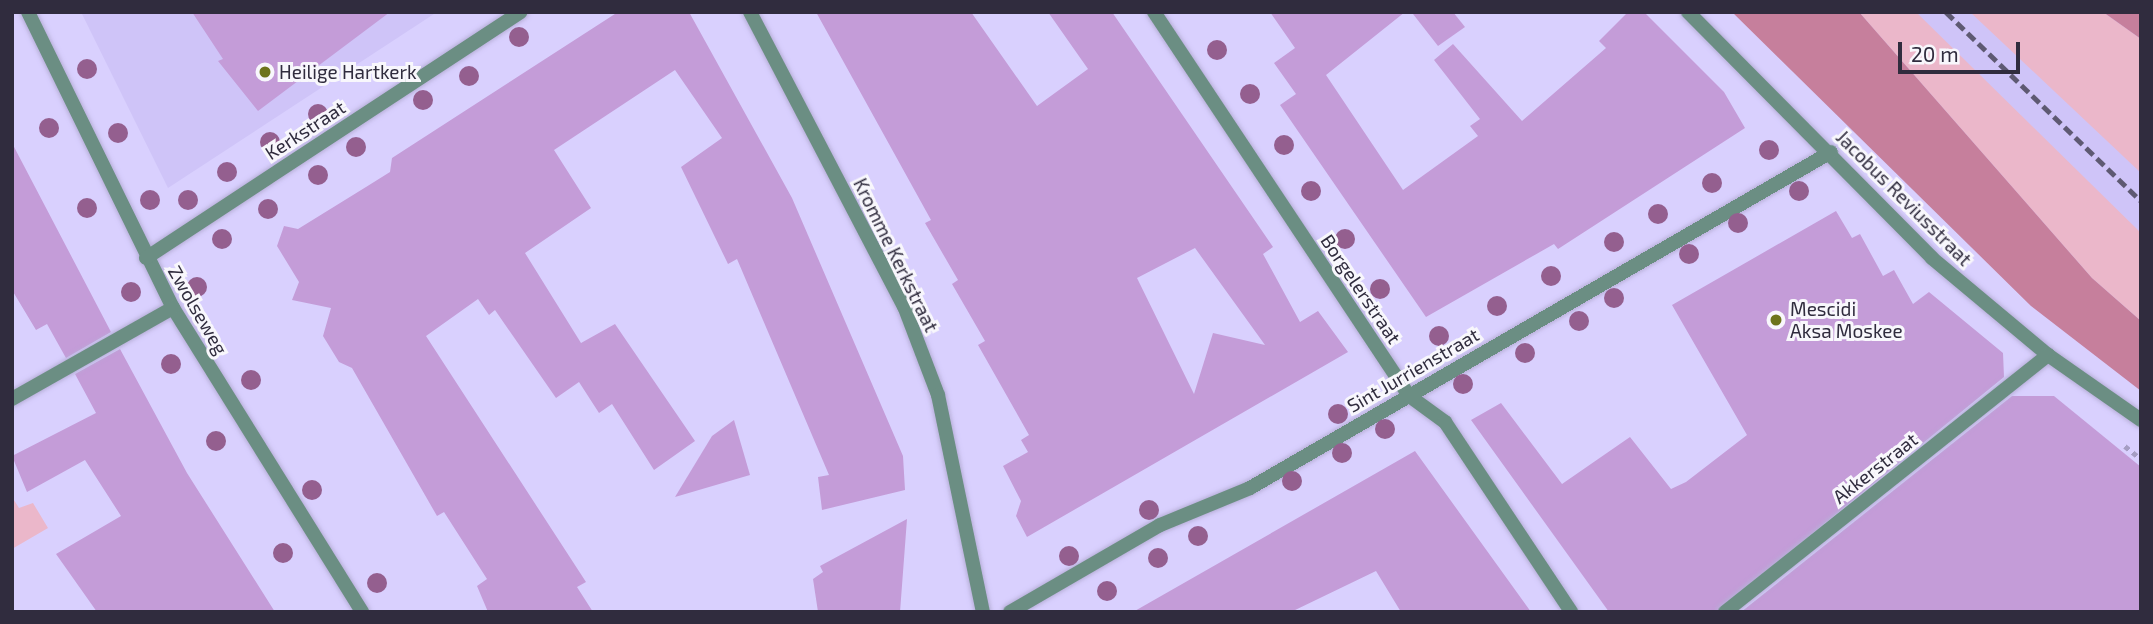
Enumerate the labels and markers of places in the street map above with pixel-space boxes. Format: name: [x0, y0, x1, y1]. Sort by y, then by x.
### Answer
place label: Heilige Hartkerk: [279, 61, 417, 83]
marker: Heilige Hartkerk: [257, 64, 273, 80]
place label: Mescidi Aksa Moskee: [1790, 298, 1903, 342]
marker: Mescidi Aksa Moskee: [1768, 312, 1784, 328]

